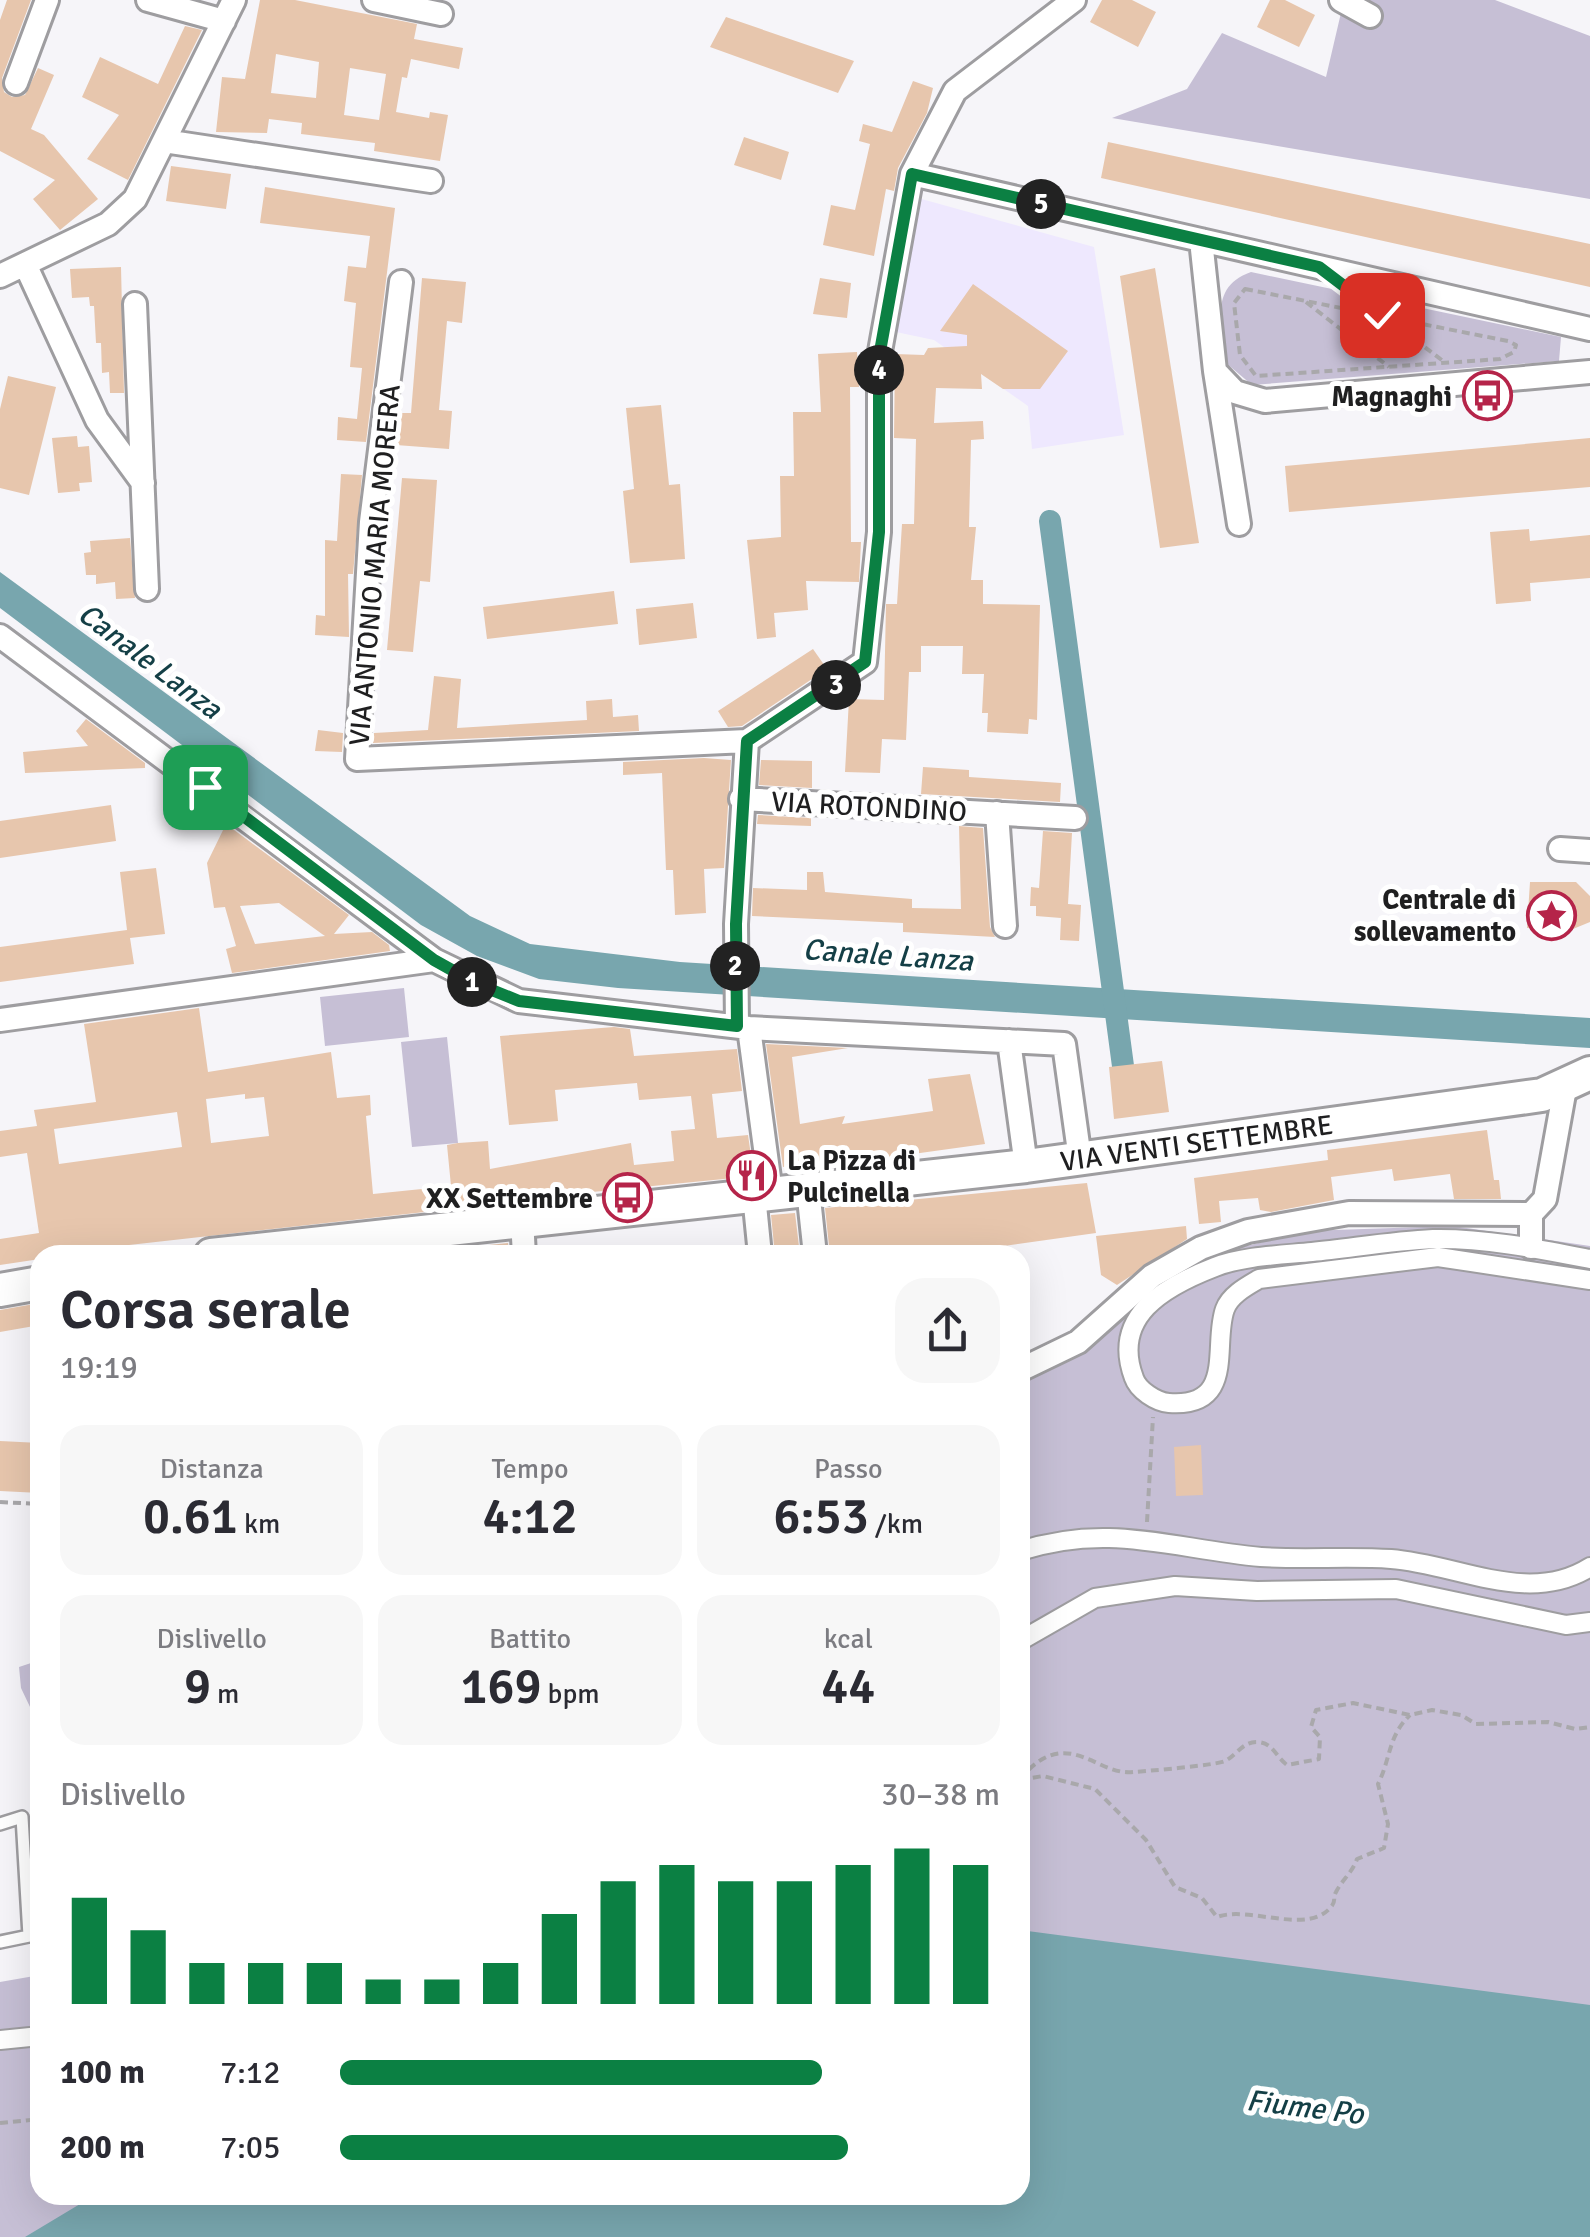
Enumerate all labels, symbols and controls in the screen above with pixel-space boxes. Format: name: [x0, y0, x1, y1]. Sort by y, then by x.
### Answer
pin: 5: [1016, 179, 1066, 229]
text: 5: [1033, 187, 1049, 221]
pin: [1340, 273, 1425, 358]
icon: check: [1355, 288, 1410, 343]
pin: 4: [854, 345, 904, 395]
text: 4: [871, 353, 887, 387]
bus stop icon: Magnaghi: [1461, 370, 1513, 422]
place label: Magnaghi: [1331, 380, 1452, 414]
street label: VIA ANTONIO MARIA MORERA: [342, 383, 408, 747]
water label: Canale Lanza: [71, 595, 229, 728]
pin: 3: [811, 660, 861, 710]
text: 3: [828, 668, 844, 702]
pin: [163, 745, 248, 830]
icon: arrive: [178, 760, 233, 815]
street label: VIA ROTONDINO: [770, 785, 968, 829]
place label: Centrale di sollevamento: [1354, 883, 1516, 949]
place icon: Centrale di sollevamento: [1525, 889, 1577, 941]
water label: Canale Lanza: [802, 931, 975, 980]
pin: 2: [710, 941, 760, 991]
text: 2: [727, 949, 743, 983]
pin: 1: [447, 957, 497, 1007]
text: 1: [464, 965, 480, 999]
street label: VIA VENTI SETTEMBRE: [1058, 1108, 1335, 1179]
place label: La Pizza di Pulcinella: [787, 1144, 916, 1210]
restaurant icon: La Pizza di Pulcinella: [726, 1150, 778, 1202]
bus stop icon: XX Settembre: [602, 1172, 654, 1224]
place label: XX Settembre: [426, 1182, 593, 1216]
text: Corsa serale: [60, 1276, 351, 1344]
button: share: [895, 1278, 1000, 1383]
text: 19:19: [60, 1348, 138, 1387]
text: Distanza: [160, 1452, 264, 1486]
text: Tempo: [491, 1452, 569, 1486]
text: Passo: [814, 1452, 883, 1486]
text: 0.61: [143, 1486, 238, 1548]
text: 4:12: [482, 1486, 578, 1548]
text: 6:53: [774, 1486, 869, 1548]
text: km: [238, 1507, 280, 1541]
text: /km: [869, 1507, 923, 1541]
text: Dislivello: [157, 1622, 267, 1656]
text: Battito: [489, 1622, 571, 1656]
text: kcal: [824, 1622, 873, 1656]
text: 9: [184, 1656, 211, 1718]
text: 169: [460, 1656, 541, 1718]
text: 44: [821, 1656, 875, 1718]
text: m: [211, 1677, 239, 1711]
text: bpm: [541, 1677, 600, 1711]
text: Dislivello: [60, 1775, 186, 1814]
text: 30–38 m: [881, 1775, 1000, 1814]
text: 100 m: [60, 2053, 145, 2092]
text: 7:12: [220, 2053, 280, 2092]
water label: Fiume Po: [1244, 2082, 1367, 2133]
text: 200 m: [60, 2128, 145, 2167]
text: 7:05: [220, 2128, 280, 2167]

